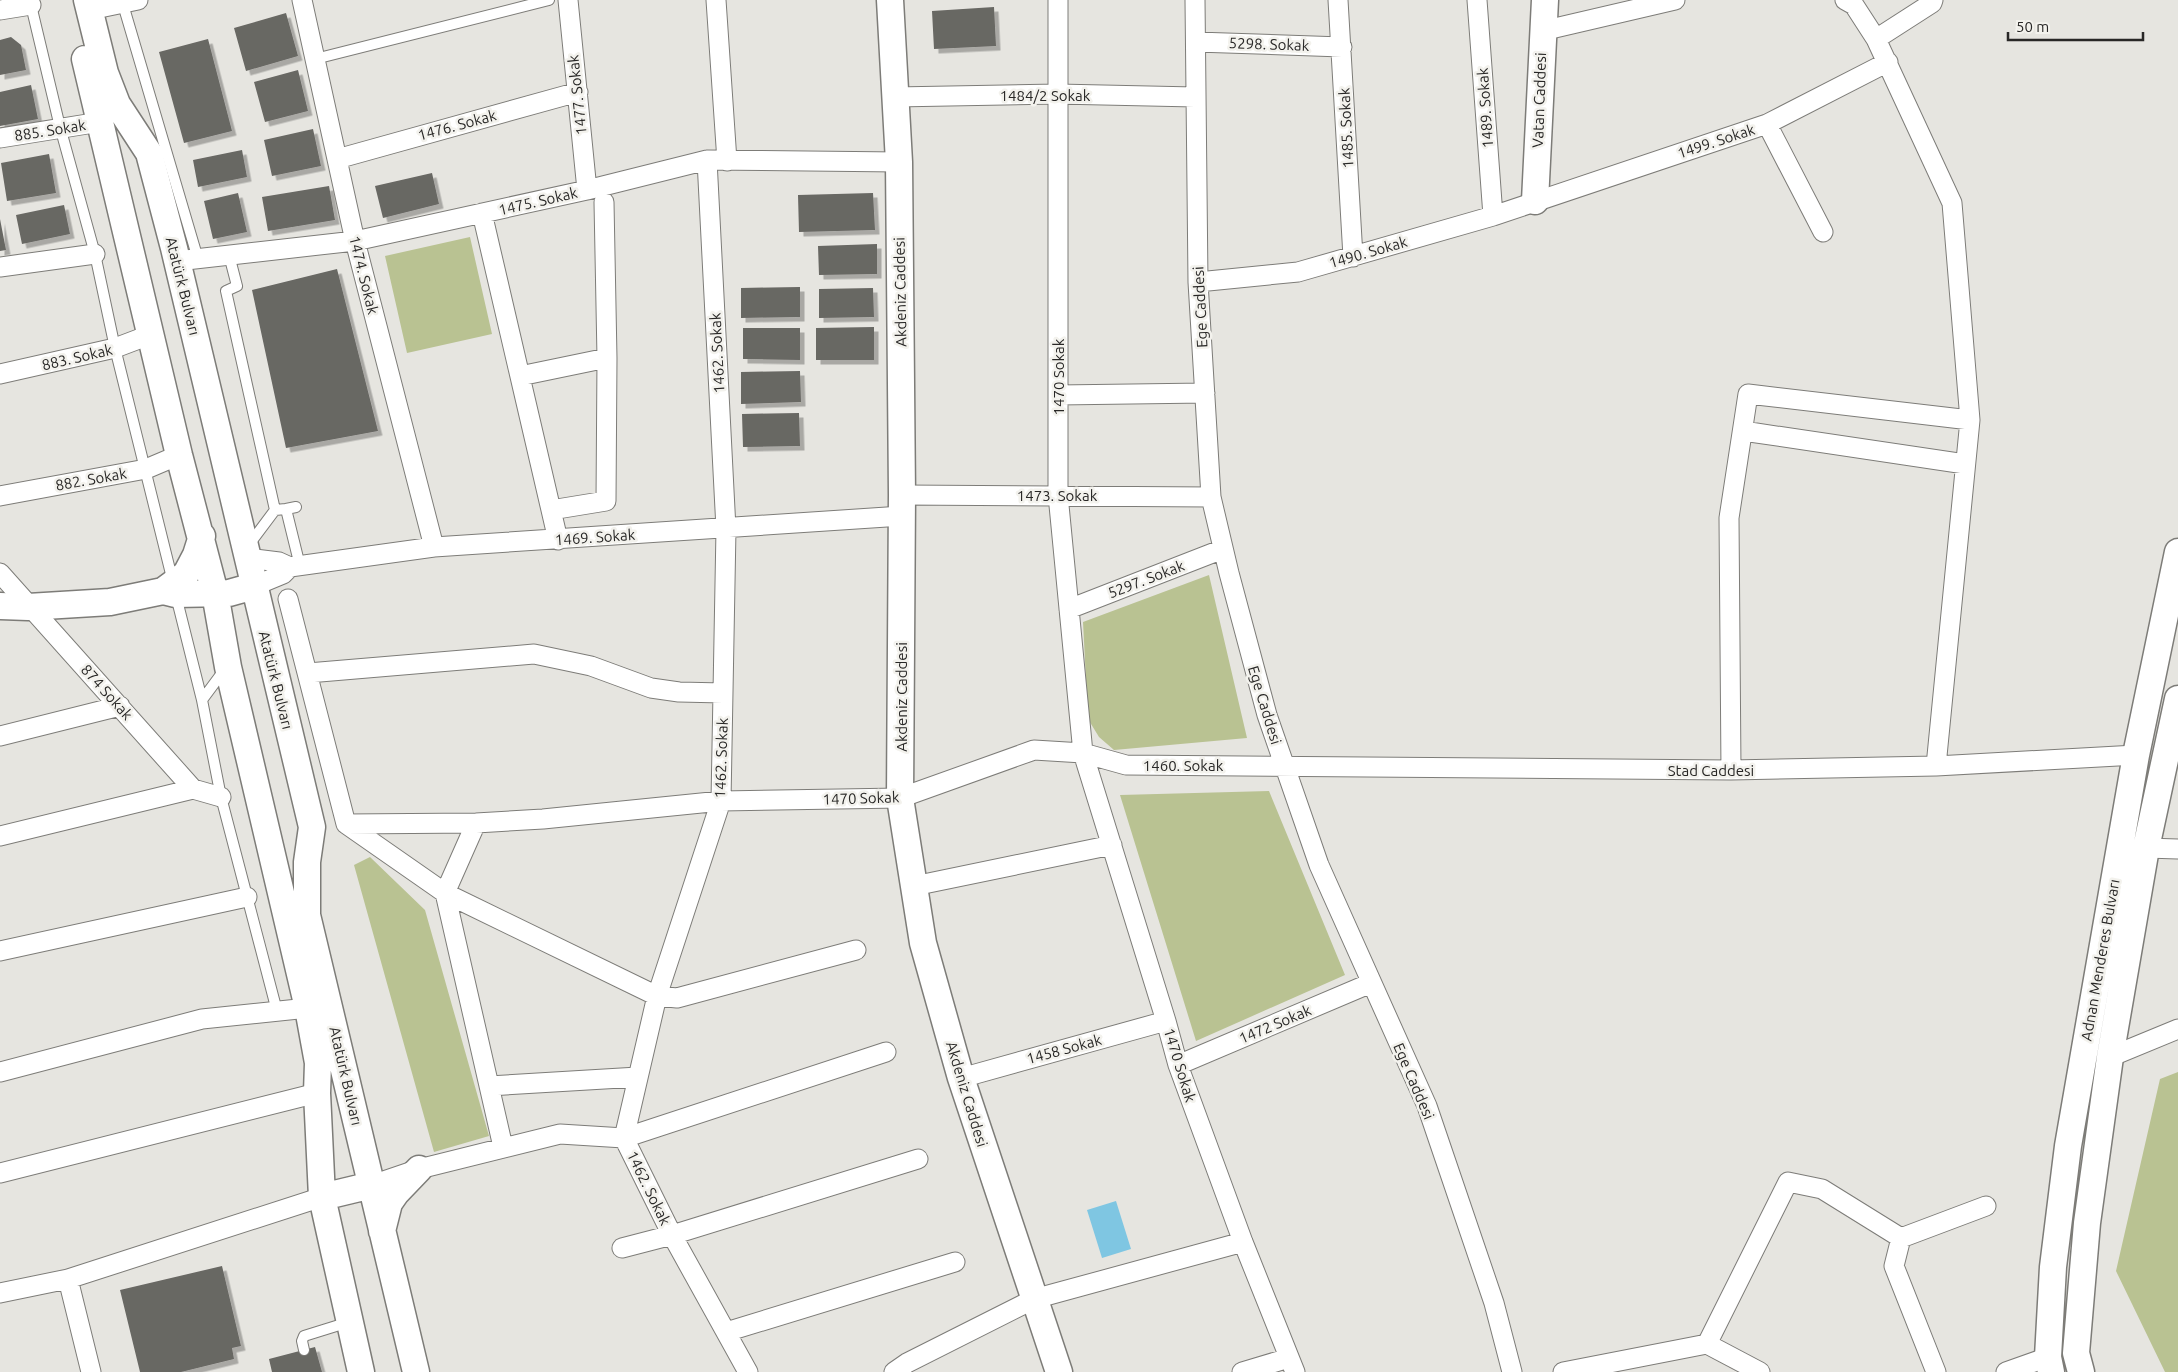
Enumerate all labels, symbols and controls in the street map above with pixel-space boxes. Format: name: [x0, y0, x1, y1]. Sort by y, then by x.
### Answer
scale bar: [2008, 10, 2143, 42]
text: 50 m: [2016, 18, 2049, 35]
street label: 5298. Sokak: [1229, 34, 1310, 54]
street label: Vatan Caddesi: [1529, 52, 1549, 148]
street label: 1477. Sokak: [564, 54, 590, 136]
street label: 1489. Sokak: [1474, 67, 1496, 149]
street label: 1484/2 Sokak: [1000, 87, 1091, 104]
street label: 1485. Sokak: [1335, 87, 1357, 169]
street label: 1476. Sokak: [416, 106, 498, 144]
street label: 885. Sokak: [13, 116, 87, 144]
street label: 1499. Sokak: [1675, 120, 1757, 162]
street label: 1475. Sokak: [497, 184, 580, 218]
street label: 1490. Sokak: [1327, 233, 1409, 271]
street label: 1474. Sokak: [346, 234, 382, 316]
street label: Atatürk Bulvarı: [163, 235, 203, 337]
street label: Akdeniz Caddesi: [891, 237, 909, 347]
street label: Ege Caddesi: [1189, 266, 1211, 348]
street label: 1462. Sokak: [706, 312, 728, 394]
street label: 1470 Sokak: [1050, 338, 1067, 415]
street label: 883. Sokak: [40, 341, 114, 373]
street label: 882. Sokak: [54, 464, 128, 494]
street label: 1473. Sokak: [1017, 487, 1098, 504]
street label: 1469. Sokak: [554, 526, 636, 548]
street label: 5297. Sokak: [1105, 556, 1187, 601]
street label: Atatürk Bulvarı: [256, 629, 296, 731]
street label: Akdeniz Caddesi: [893, 642, 910, 752]
street label: 874 Sokak: [78, 661, 136, 723]
street label: Ege Caddesi: [1245, 664, 1285, 746]
street label: 1462. Sokak: [711, 717, 731, 798]
street label: 1460. Sokak: [1143, 757, 1224, 774]
street label: Stad Caddesi: [1668, 762, 1754, 779]
street label: 1470 Sokak: [822, 788, 900, 808]
street label: Adnan Menderes Bulvarı: [2077, 878, 2123, 1042]
street label: 1472 Sokak: [1236, 1001, 1314, 1047]
street label: Atatürk Bulvarı: [326, 1025, 366, 1127]
street label: 1470 Sokak: [1161, 1026, 1199, 1105]
street label: 1458 Sokak: [1025, 1031, 1104, 1067]
street label: Akdeniz Caddesi: [943, 1039, 991, 1149]
street label: Ege Caddesi: [1390, 1040, 1438, 1122]
street label: 1462. Sokak: [624, 1148, 674, 1228]

